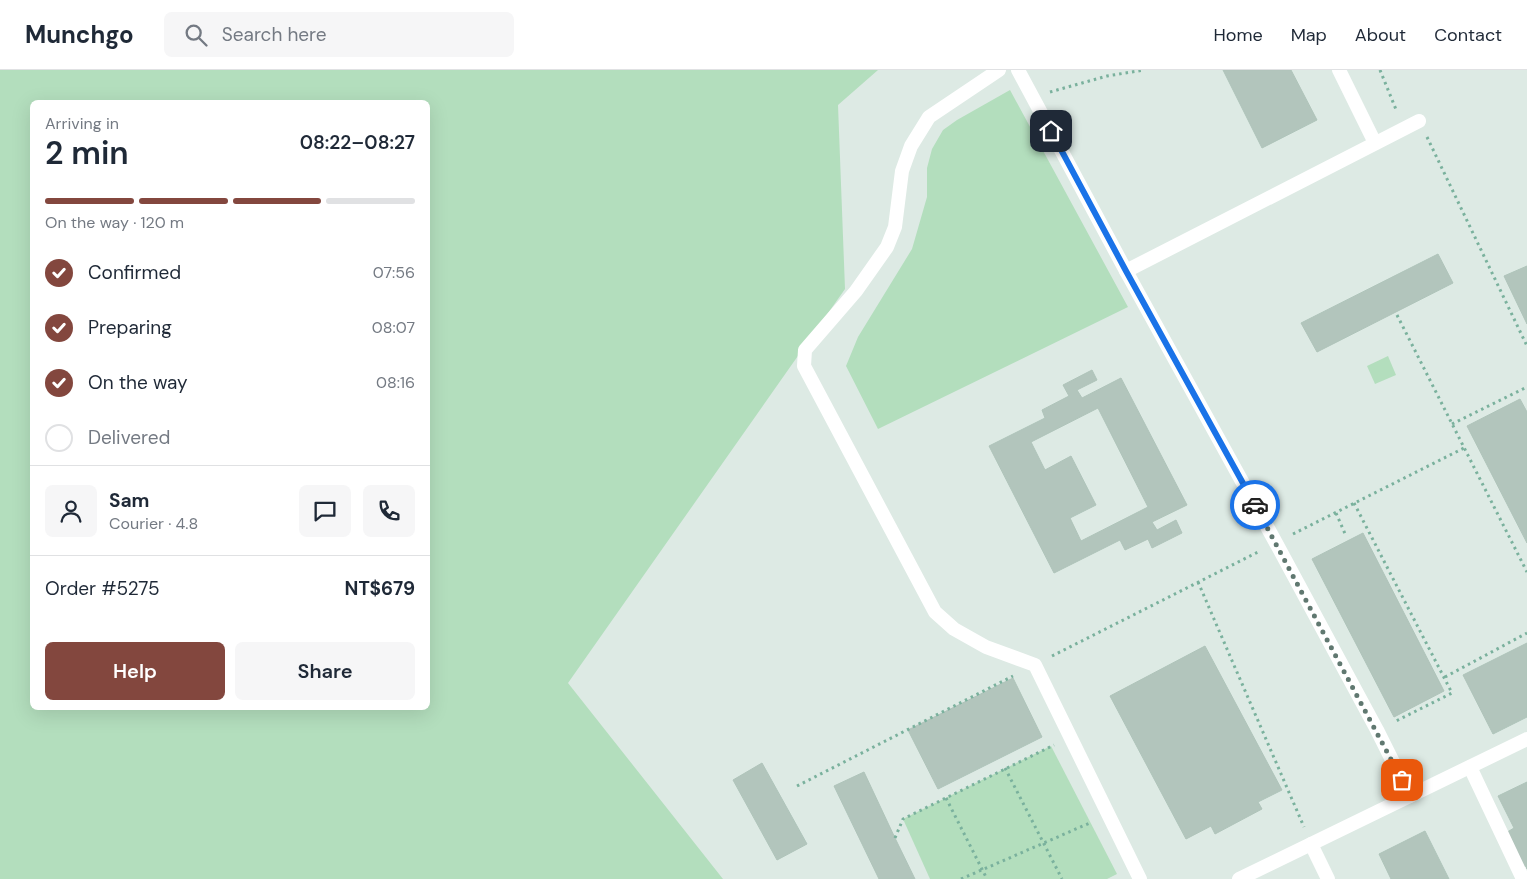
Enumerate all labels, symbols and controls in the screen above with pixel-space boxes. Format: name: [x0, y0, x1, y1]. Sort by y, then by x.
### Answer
search box: [164, 12, 514, 57]
text: Munchgo: [25, 19, 134, 50]
icon: search: [182, 21, 210, 49]
text: Search here: [222, 22, 327, 47]
text: Home: [1213, 23, 1263, 47]
text: Map: [1291, 23, 1327, 47]
text: About: [1355, 23, 1406, 47]
text: Contact: [1434, 23, 1502, 47]
pin: [1030, 110, 1072, 152]
text: Arriving in: [45, 113, 119, 134]
icon: home: [1037, 117, 1065, 145]
text: 08:22–08:27: [300, 130, 415, 155]
text: 2 min: [45, 132, 129, 174]
text: On the way · 120 m: [45, 212, 184, 233]
icon: check: [45, 259, 73, 287]
text: Confirmed: [88, 260, 181, 285]
text: 07:56: [373, 262, 415, 283]
icon: check: [45, 314, 73, 342]
text: Preparing: [88, 315, 172, 340]
text: 08:07: [372, 317, 415, 338]
icon: check: [45, 369, 73, 397]
text: On the way: [88, 370, 188, 395]
text: 08:16: [376, 372, 415, 393]
text: Delivered: [88, 425, 170, 450]
courier: [1230, 480, 1280, 530]
button: person: [45, 485, 97, 537]
button: chat: [299, 485, 351, 537]
button: phone: [363, 485, 415, 537]
text: Sam: [109, 488, 150, 513]
icon: car: [1241, 491, 1269, 519]
text: Courier · 4.8: [109, 513, 198, 534]
text: Order #5275: [45, 576, 160, 601]
text: NT$679: [345, 576, 415, 601]
button: Help: [45, 642, 225, 700]
button: Share: [235, 642, 415, 700]
pin: [1381, 759, 1423, 801]
icon: bag: [1388, 766, 1416, 794]

